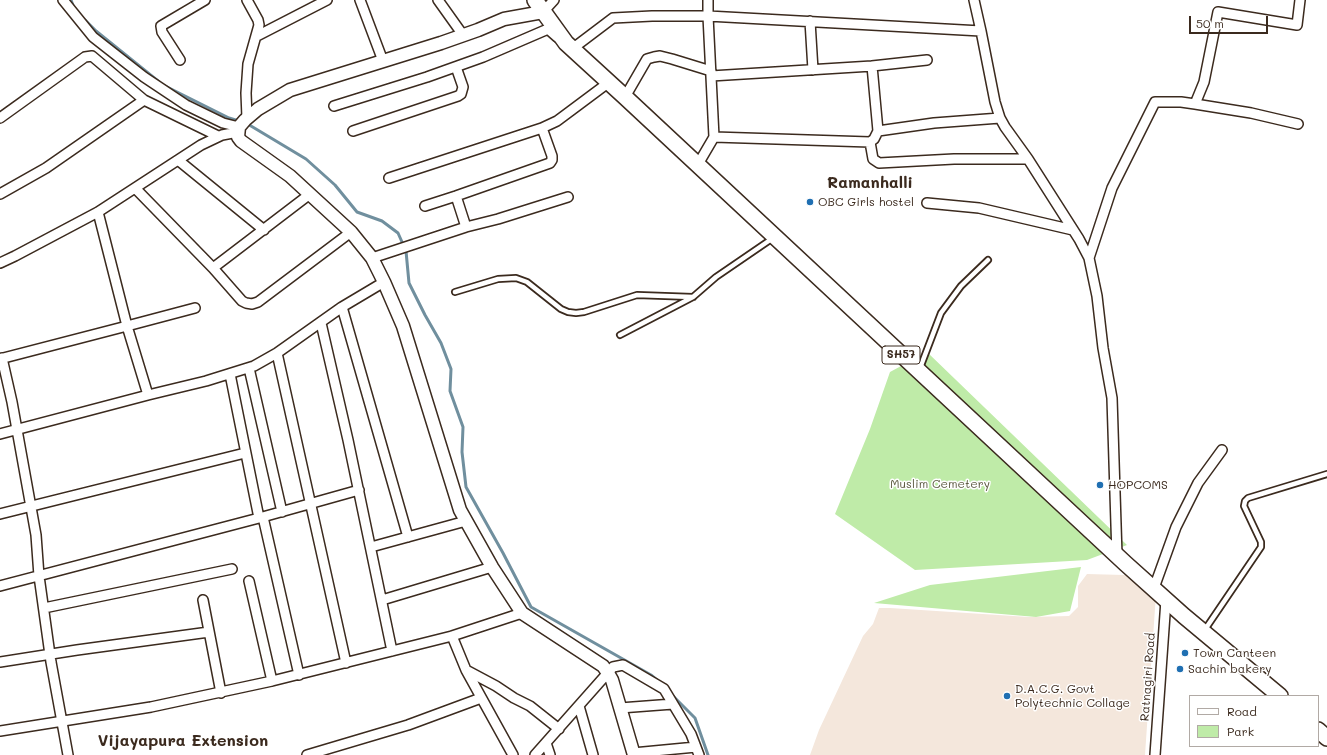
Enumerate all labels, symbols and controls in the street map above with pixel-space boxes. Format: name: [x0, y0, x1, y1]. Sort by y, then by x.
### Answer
scale bar: [1191, 8, 1270, 34]
text: 50 m: [1196, 15, 1224, 31]
district label: Ramanhalli: [827, 173, 913, 193]
place label: OBC Girls hostel: [818, 195, 914, 209]
marker: OBC Girls hostel: [805, 197, 815, 207]
road number: SH57: [882, 346, 920, 364]
park label: Muslim Cemetery: [890, 477, 990, 491]
place label: HOPCOMS: [1108, 478, 1168, 492]
marker: HOPCOMS: [1095, 480, 1105, 490]
street label: Ratnagiri Road: [1138, 632, 1158, 722]
place label: Town Canteen: [1193, 646, 1276, 660]
marker: Town Canteen: [1180, 648, 1190, 658]
place label: Sachin bakery: [1188, 662, 1271, 676]
marker: Sachin bakery: [1175, 664, 1185, 674]
place label: D.A.C.G. Govt Polytechnic Collage: [1015, 682, 1130, 710]
marker: D.A.C.G. Govt Polytechnic Collage: [1002, 691, 1012, 701]
legend: [1189, 695, 1319, 747]
text: Road: [1227, 703, 1257, 719]
text: Park: [1227, 723, 1254, 739]
district label: Vijayapura Extension: [98, 731, 268, 751]

